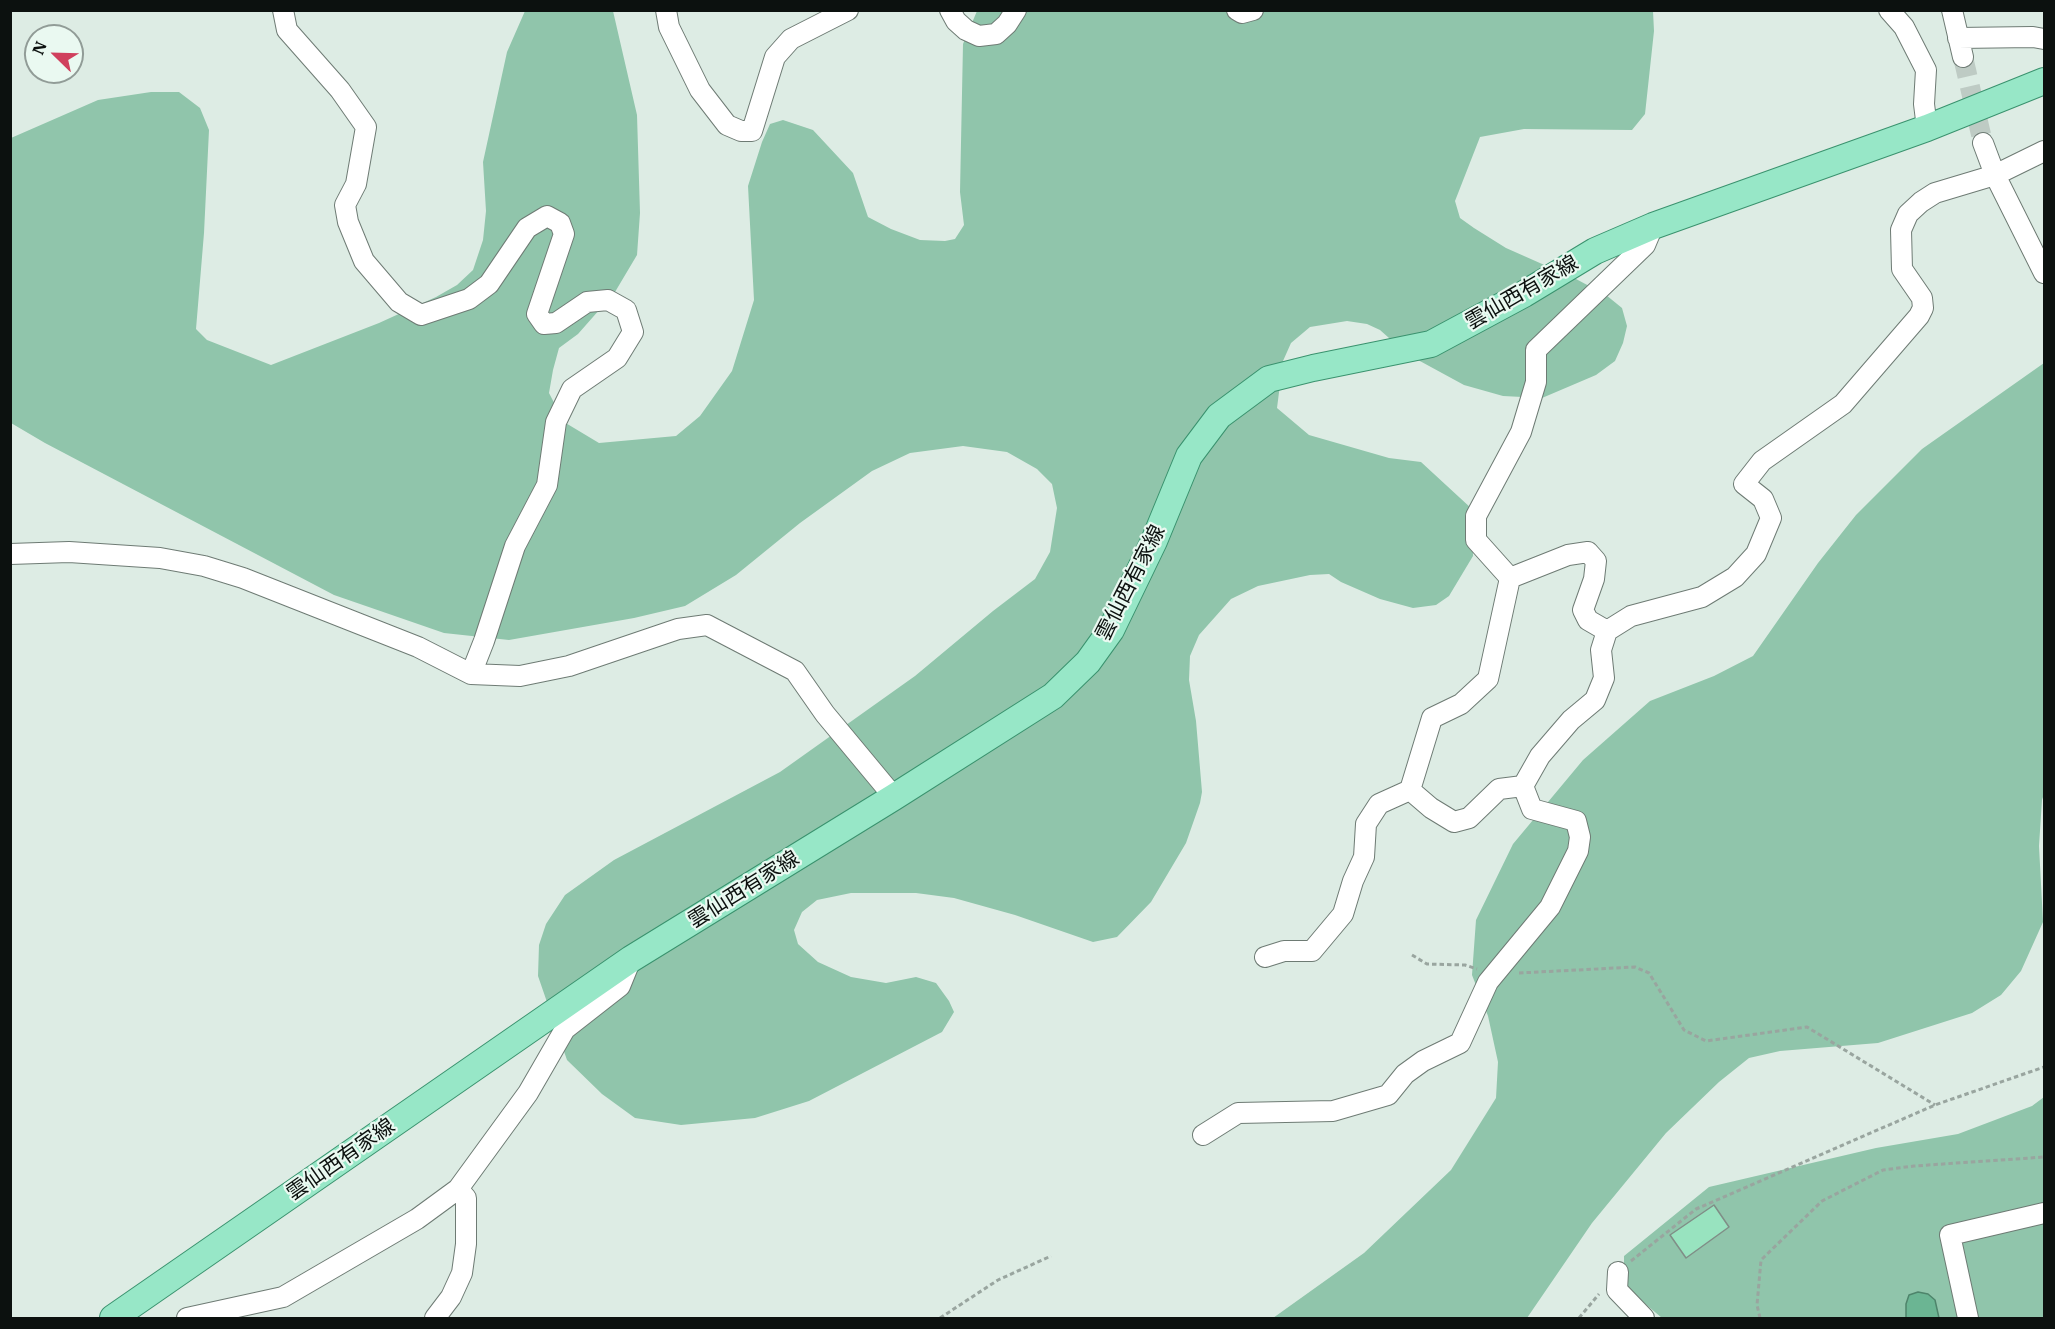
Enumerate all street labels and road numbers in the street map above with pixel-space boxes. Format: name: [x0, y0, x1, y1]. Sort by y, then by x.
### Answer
street label: 雲仙西有家線: [1461, 251, 1583, 335]
street label: 雲仙西有家線: [1091, 521, 1171, 645]
street label: 雲仙西有家線: [684, 846, 804, 934]
street label: 雲仙西有家線: [282, 1114, 400, 1206]

